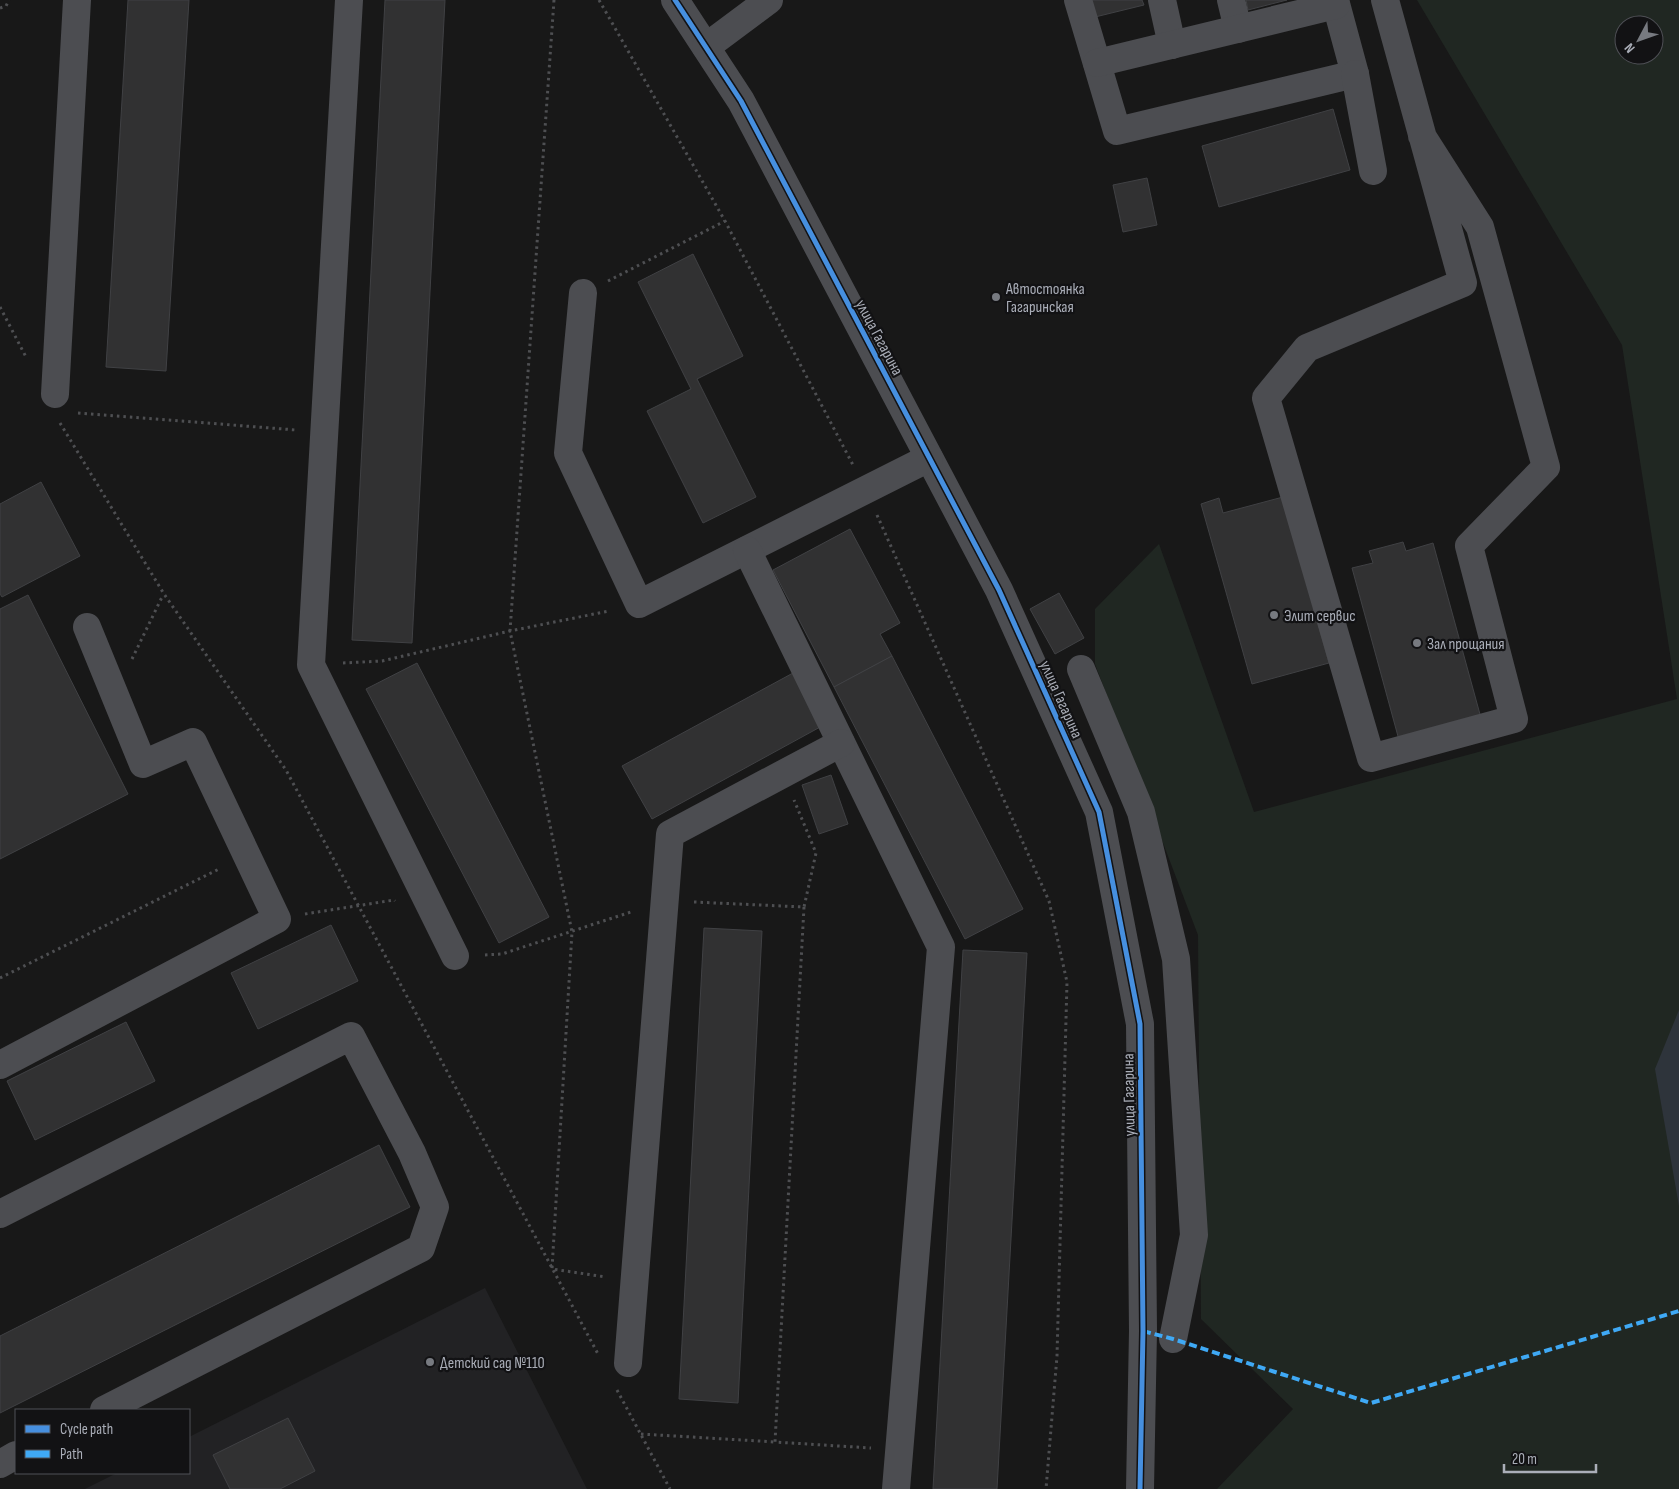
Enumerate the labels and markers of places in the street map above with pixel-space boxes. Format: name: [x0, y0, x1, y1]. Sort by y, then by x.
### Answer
place label: Автостоянка Гагаринская: [1005, 280, 1085, 317]
marker: Автостоянка Гагаринская: [990, 291, 1002, 303]
place label: Элит сервис: [1284, 607, 1356, 626]
marker: Элит сервис: [1268, 609, 1280, 621]
place label: Зал прощания: [1427, 635, 1505, 654]
marker: Зал прощания: [1411, 637, 1423, 649]
place label: Детский сад №110: [440, 1354, 545, 1373]
marker: Детский сад №110: [424, 1356, 436, 1368]

